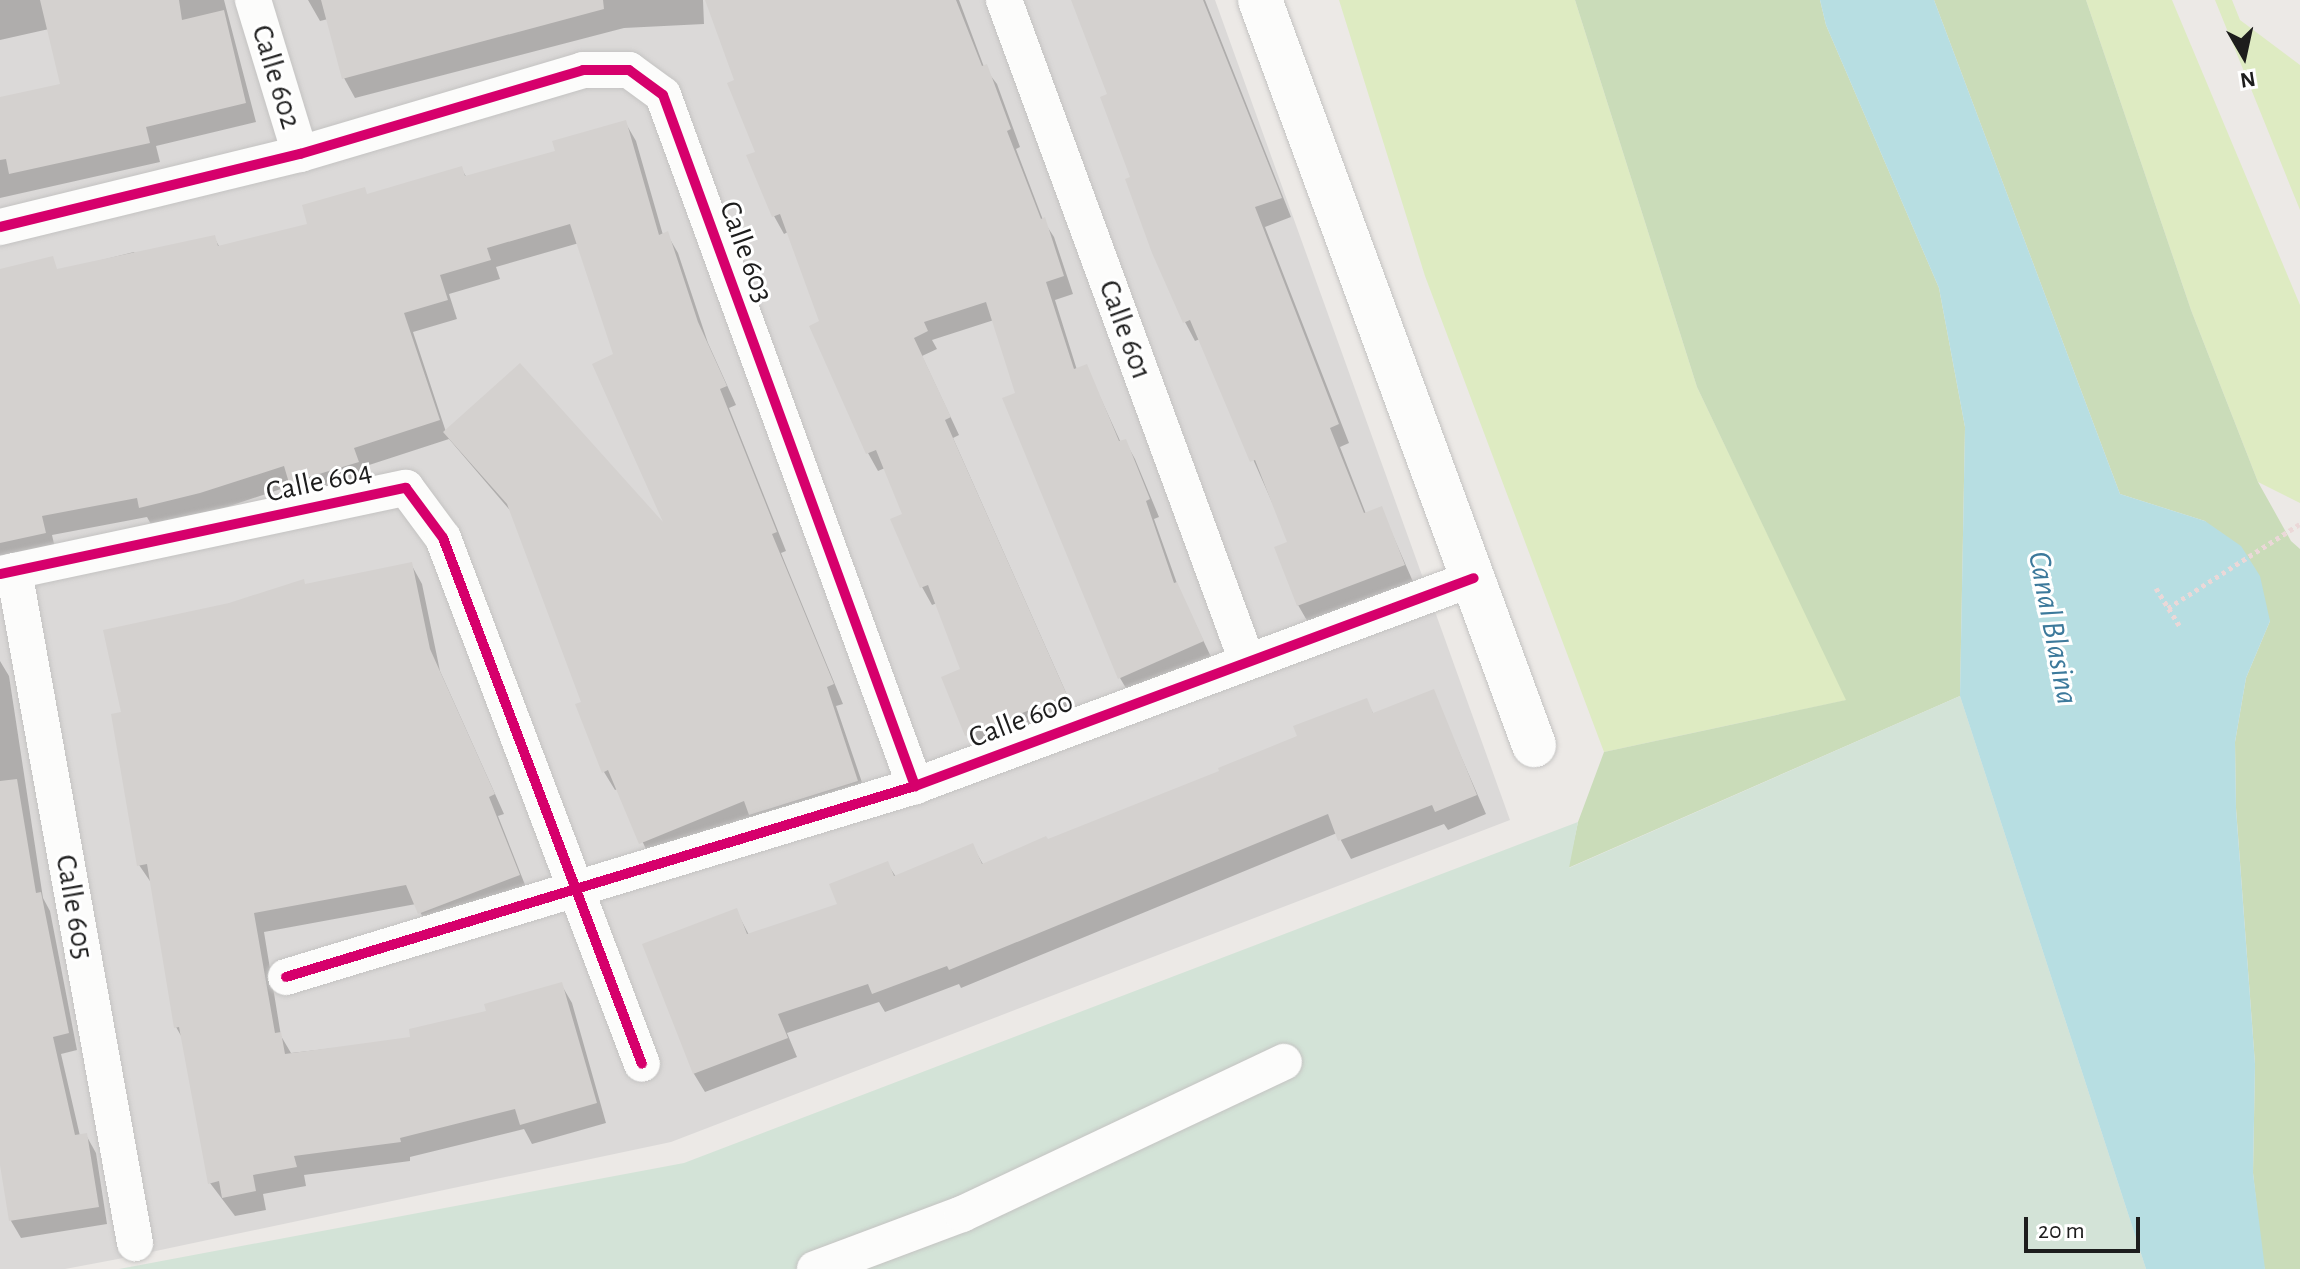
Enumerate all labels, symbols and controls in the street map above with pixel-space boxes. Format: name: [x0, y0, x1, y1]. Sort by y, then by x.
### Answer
north arrow: [2204, 16, 2284, 96]
street label: Calle 602: [243, 21, 309, 133]
text: N: [2238, 68, 2257, 92]
street label: Calle 603: [711, 196, 781, 308]
street label: Calle 601: [1090, 275, 1160, 385]
street label: Calle 604: [263, 453, 375, 511]
water label: Canal Blasina: [2019, 548, 2087, 708]
street label: Calle 600: [964, 684, 1078, 756]
street label: Calle 605: [47, 852, 101, 962]
scale bar: [2028, 1201, 2144, 1251]
text: 20 m: [2038, 1219, 2085, 1243]

